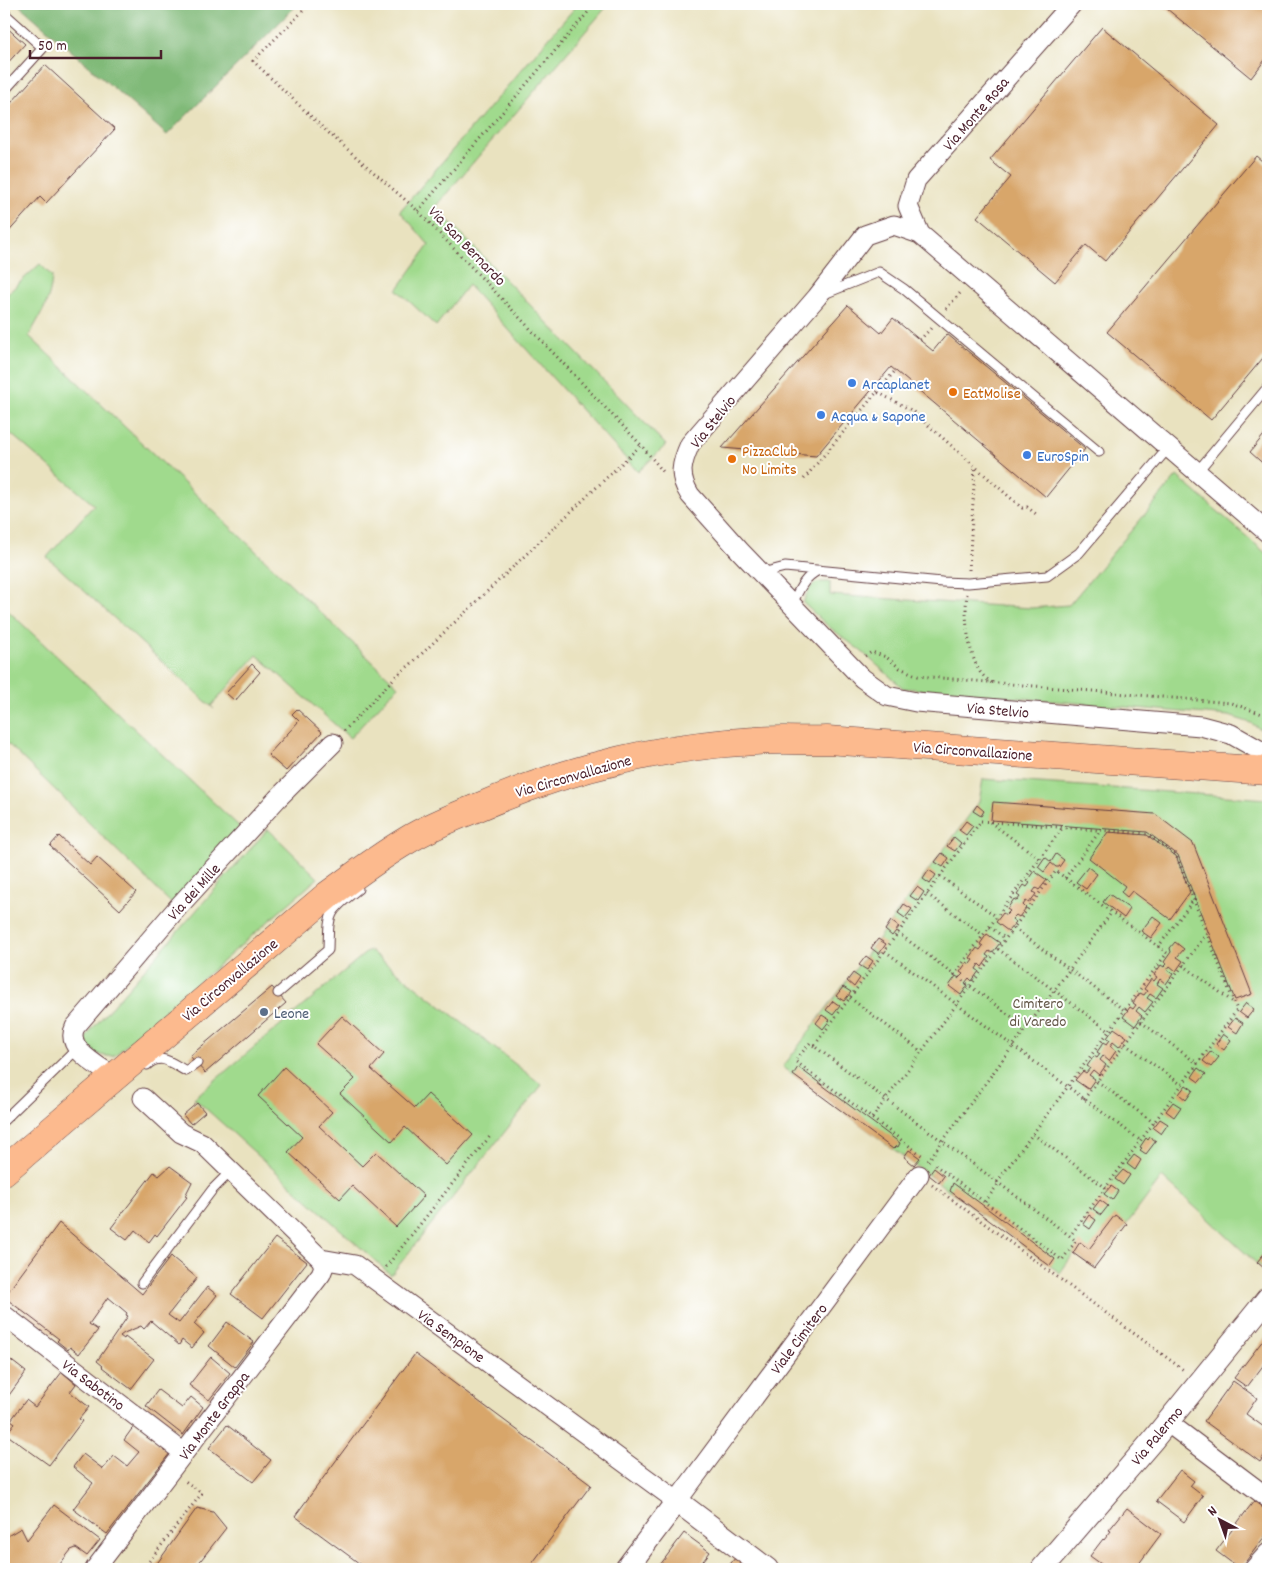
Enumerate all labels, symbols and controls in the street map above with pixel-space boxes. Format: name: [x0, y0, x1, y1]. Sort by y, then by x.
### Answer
scale bar: [30, 28, 161, 60]
text: 50 m: [38, 36, 67, 58]
street label: Via Monte Rosa: [938, 72, 1016, 157]
street label: Via San Bernardo: [422, 202, 510, 292]
place label: Arcaplanet: [862, 374, 930, 397]
marker: Arcaplanet: [846, 377, 858, 389]
place label: EatMolise: [963, 383, 1021, 406]
marker: EatMolise: [947, 386, 959, 398]
street label: Via Stelvio: [685, 391, 742, 454]
place label: Acqua & Sapone: [831, 406, 926, 429]
marker: Acqua & Sapone: [815, 409, 827, 421]
place label: PizzaClub No Limits: [742, 441, 797, 482]
place label: EuroSpin: [1037, 446, 1089, 469]
marker: EuroSpin: [1021, 449, 1033, 461]
marker: PizzaClub No Limits: [726, 453, 738, 465]
street label: Via Stelvio: [966, 697, 1030, 726]
street label: Via Circonvallazione: [912, 737, 1033, 768]
street label: Via Circonvallazione: [513, 750, 634, 805]
street label: Via dei Mille: [163, 859, 227, 926]
street label: Via Circonvallazione: [177, 934, 284, 1028]
park label: Cimitero di Varedo: [1010, 993, 1066, 1034]
place label: Leone: [274, 1003, 309, 1026]
marker: Leone: [258, 1006, 270, 1018]
street label: Viale Cimitero: [766, 1299, 834, 1380]
street label: Via Sempione: [412, 1305, 489, 1369]
street label: Via Sabotino: [56, 1355, 129, 1417]
street label: Via Monte Grappa: [174, 1367, 256, 1466]
street label: Via Palermo: [1126, 1402, 1190, 1471]
north arrow: [1194, 1496, 1244, 1546]
text: N: [1204, 1502, 1222, 1522]

